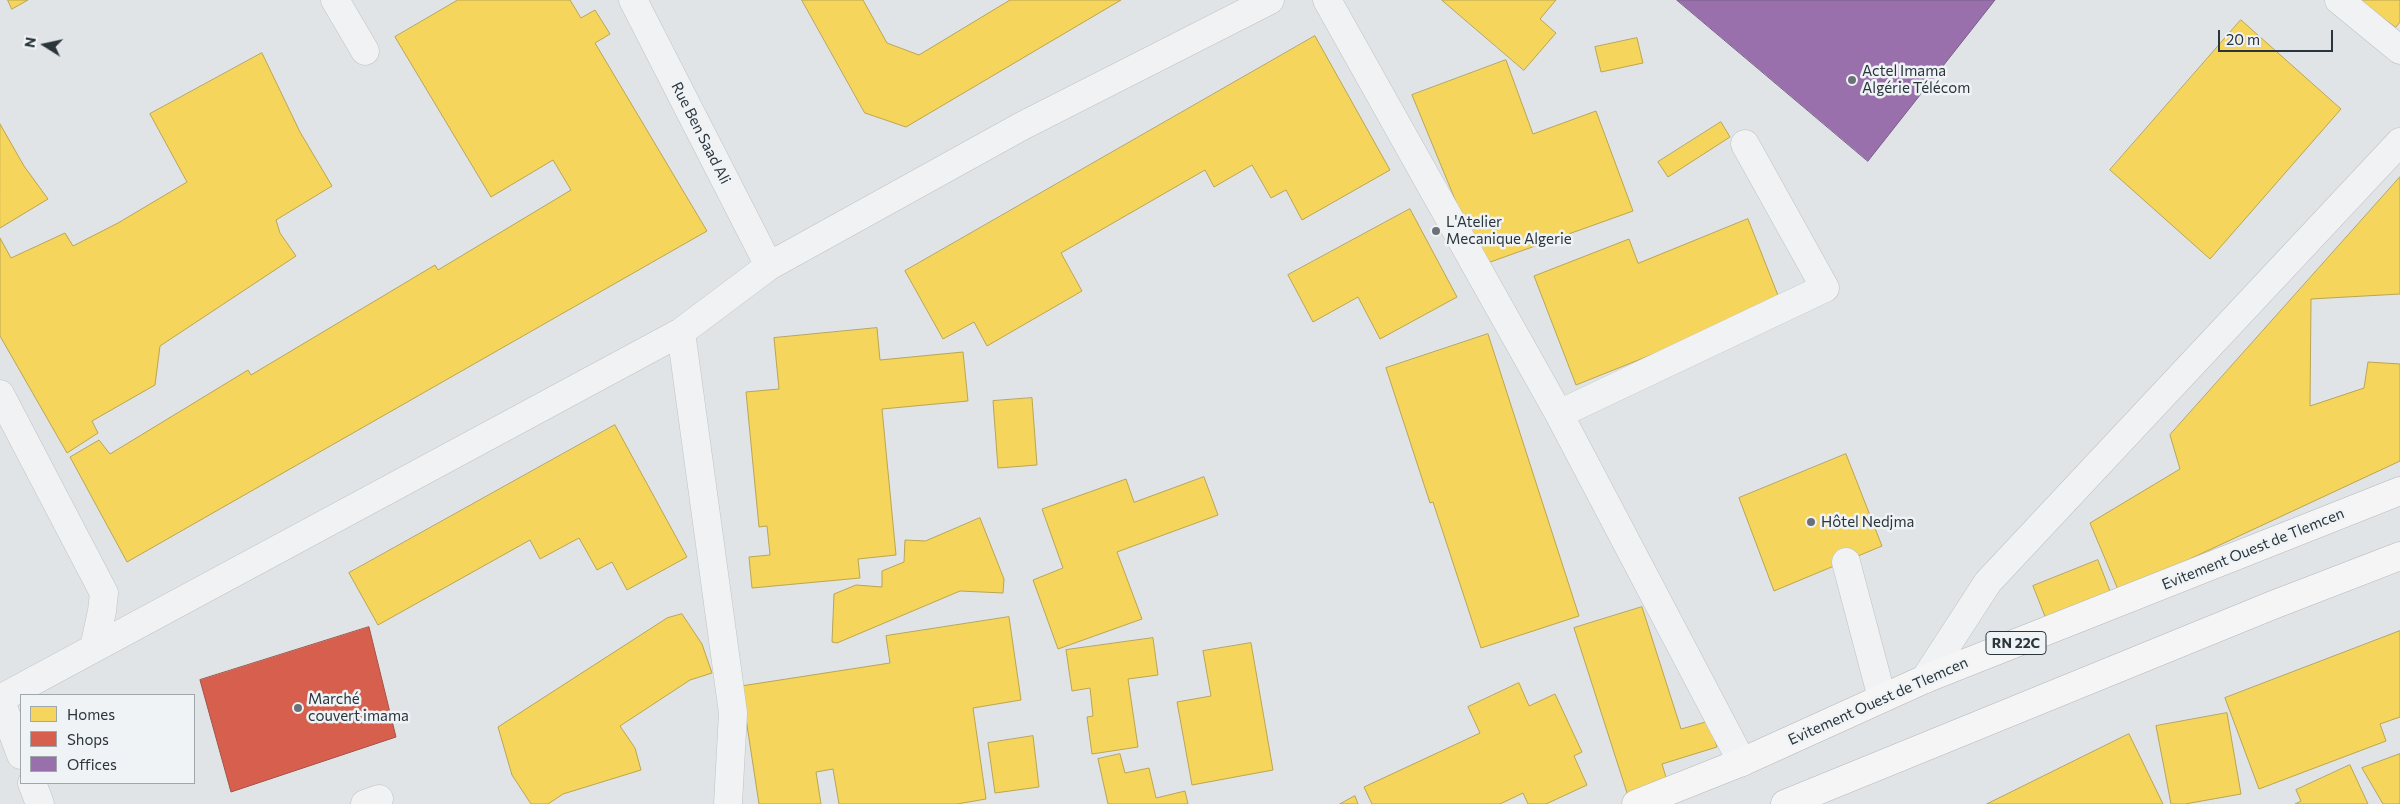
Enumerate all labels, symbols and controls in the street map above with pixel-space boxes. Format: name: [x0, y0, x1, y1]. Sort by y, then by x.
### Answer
north arrow: [20, 20, 70, 70]
scale bar: [2220, 20, 2335, 52]
text: 20 m: [2226, 30, 2260, 48]
text: N: [20, 36, 39, 49]
place label: Actel Imama Algérie Télécom: [1862, 62, 1970, 97]
marker: Actel Imama Algérie Télécom: [1846, 74, 1858, 86]
street label: Rue Ben Saad Ali: [668, 79, 734, 187]
place label: L'Atelier Mecanique Algerie: [1446, 213, 1572, 248]
marker: L'Atelier Mecanique Algerie: [1430, 225, 1442, 237]
street label: Evitement Ouest de Tlemcen: [2159, 504, 2347, 594]
place label: Hôtel Nedjma: [1821, 513, 1914, 531]
marker: Hôtel Nedjma: [1805, 516, 1817, 528]
road number: RN 22C: [1986, 632, 2046, 654]
street label: Evitement Ouest de Tlemcen: [1785, 653, 1971, 749]
place label: Marché couvert imama: [308, 690, 409, 725]
legend: [20, 694, 195, 784]
marker: Marché couvert imama: [292, 702, 304, 714]
text: Homes: [67, 705, 115, 723]
text: Shops: [67, 730, 109, 748]
text: Offices: [67, 755, 117, 773]

